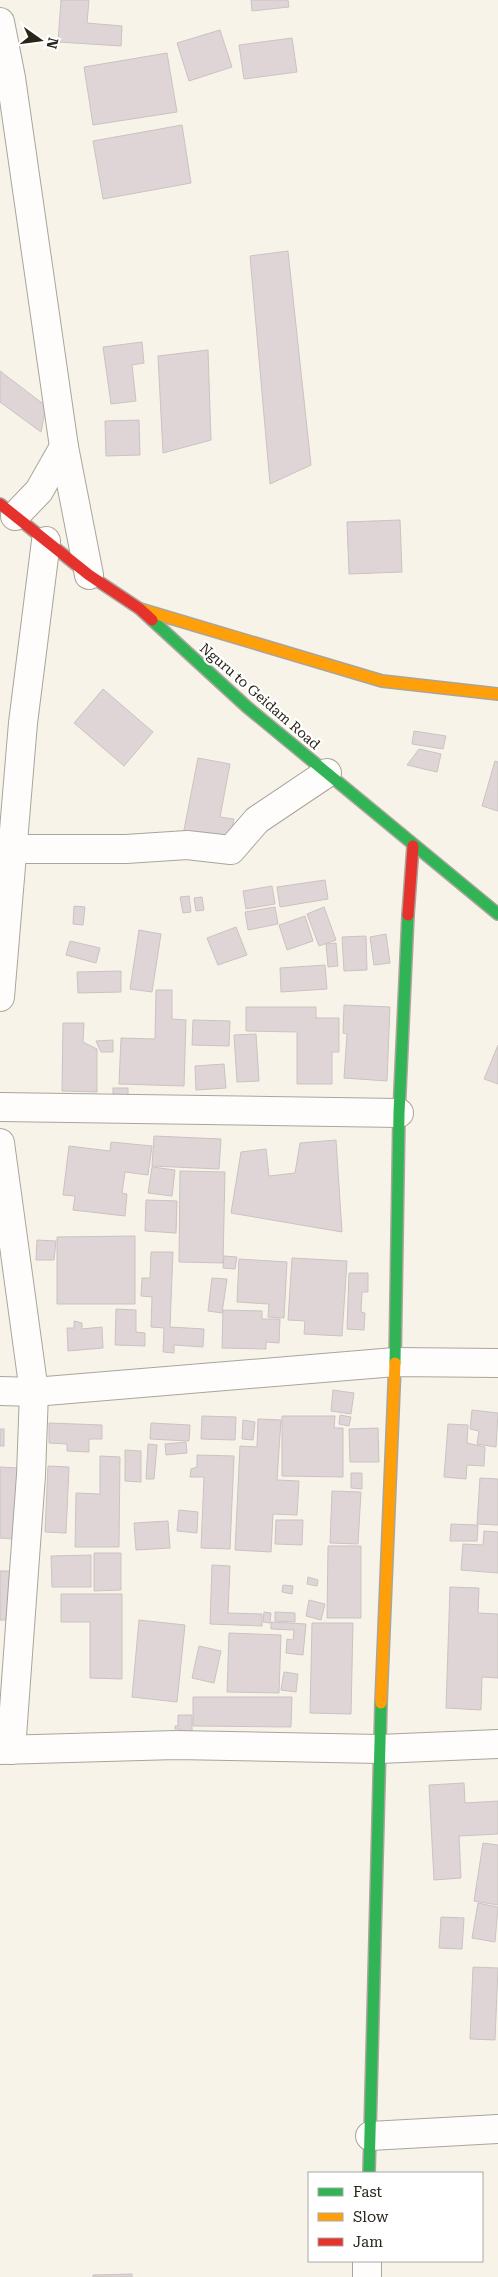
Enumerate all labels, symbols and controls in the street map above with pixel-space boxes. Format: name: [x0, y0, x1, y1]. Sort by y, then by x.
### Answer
north arrow: [15, 15, 65, 65]
text: N: [43, 36, 62, 51]
street label: Nguru to Geidam Road: [197, 640, 323, 752]
legend: [308, 2172, 483, 2262]
text: Fast: [353, 2183, 383, 2201]
text: Slow: [353, 2208, 389, 2226]
text: Jam: [353, 2233, 383, 2251]

